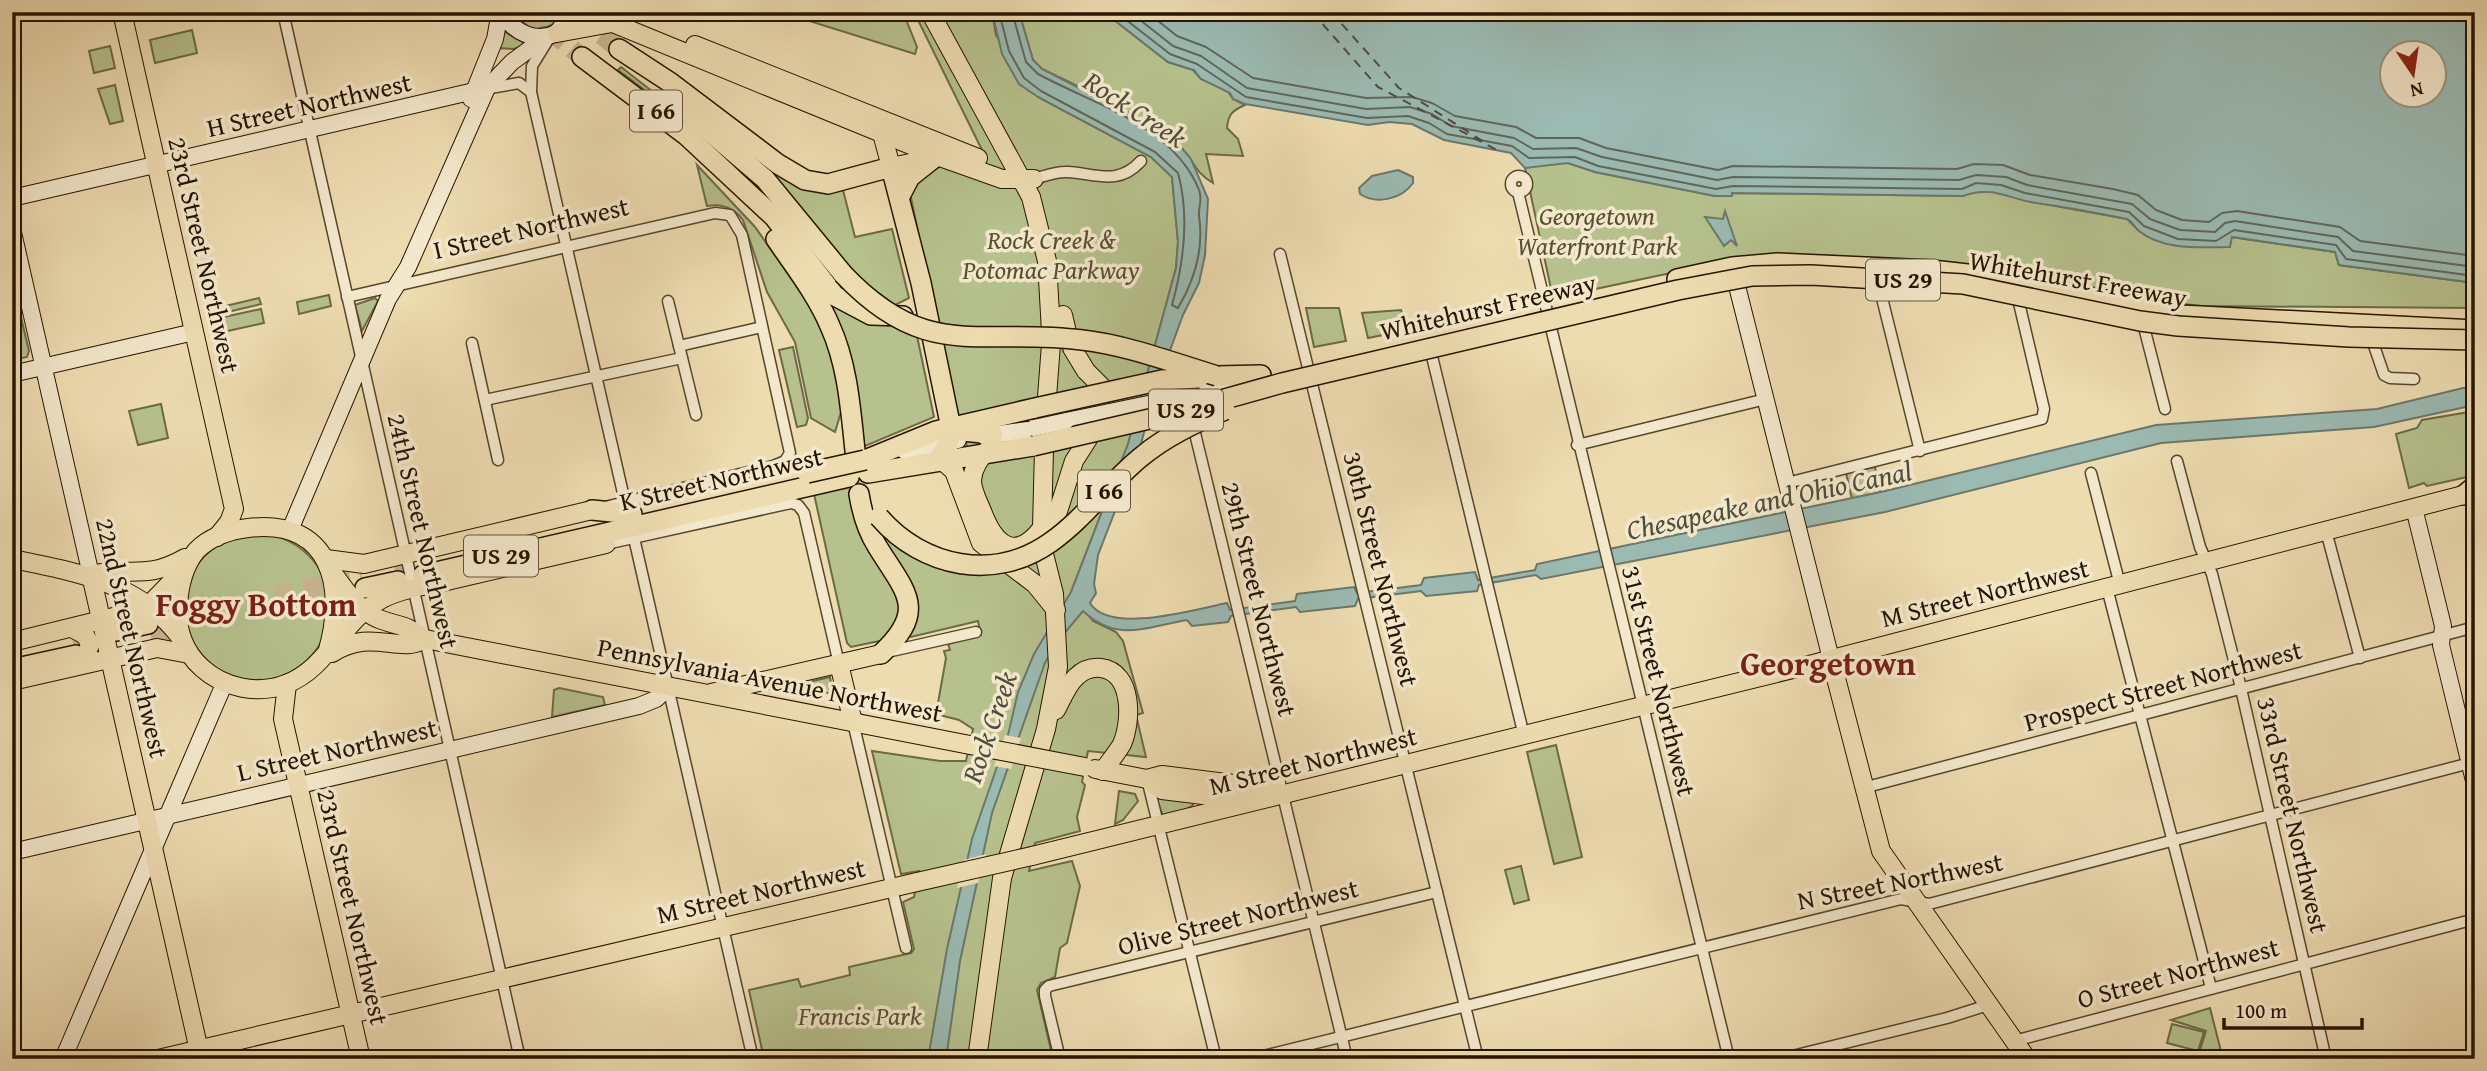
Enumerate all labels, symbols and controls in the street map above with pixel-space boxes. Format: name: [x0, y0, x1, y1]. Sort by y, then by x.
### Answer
north arrow: [2378, 38, 2448, 108]
water label: Rock Creek: [1075, 59, 1195, 157]
street label: H Street Northwest: [203, 62, 415, 147]
text: N: [2407, 75, 2426, 106]
road number: I 66: [630, 90, 682, 132]
street label: 23rd Street Northwest: [158, 133, 251, 377]
street label: I Street Northwest: [429, 186, 633, 269]
park label: Georgetown Waterfront Park: [1517, 196, 1677, 265]
park label: Rock Creek & Potomac Parkway: [962, 220, 1139, 289]
street label: Whitehurst Freeway: [1966, 240, 2190, 317]
road number: US 29: [1866, 260, 1940, 300]
street label: Whitehurst Freeway: [1376, 263, 1600, 350]
road number: US 29: [1149, 390, 1223, 430]
street label: 24th Street Northwest: [377, 409, 470, 652]
street label: K Street Northwest: [616, 436, 826, 521]
street label: 30th Street Northwest: [1333, 448, 1429, 690]
water label: Chesapeake and Ohio Canal: [1623, 449, 1915, 550]
road number: I 66: [1078, 470, 1130, 512]
street label: 29th Street Northwest: [1211, 478, 1307, 720]
street label: 22nd Street Northwest: [86, 514, 179, 762]
road number: US 29: [464, 536, 538, 576]
street label: M Street Northwest: [1877, 548, 2093, 637]
street label: 31st Street Northwest: [1612, 562, 1707, 800]
district label: Foggy Bottom: [155, 580, 357, 628]
street label: Pennsylvania Avenue Northwest: [594, 627, 946, 732]
street label: Prospect Street Northwest: [2019, 630, 2306, 741]
district label: Georgetown: [1740, 639, 1916, 687]
water label: Rock Creek: [950, 665, 1027, 789]
street label: 33rd Street Northwest: [2247, 693, 2340, 937]
street label: L Street Northwest: [233, 708, 441, 791]
street label: M Street Northwest: [1205, 716, 1421, 805]
street label: 23rd Street Northwest: [307, 785, 400, 1029]
street label: N Street Northwest: [1794, 841, 2006, 920]
street label: M Street Northwest: [653, 848, 869, 933]
street label: Olive Street Northwest: [1114, 868, 1362, 965]
street label: O Street Northwest: [2073, 927, 2283, 1018]
scale bar: [2224, 987, 2363, 1031]
text: 100 m: [2235, 995, 2287, 1026]
park label: Francis Park: [797, 996, 922, 1035]

